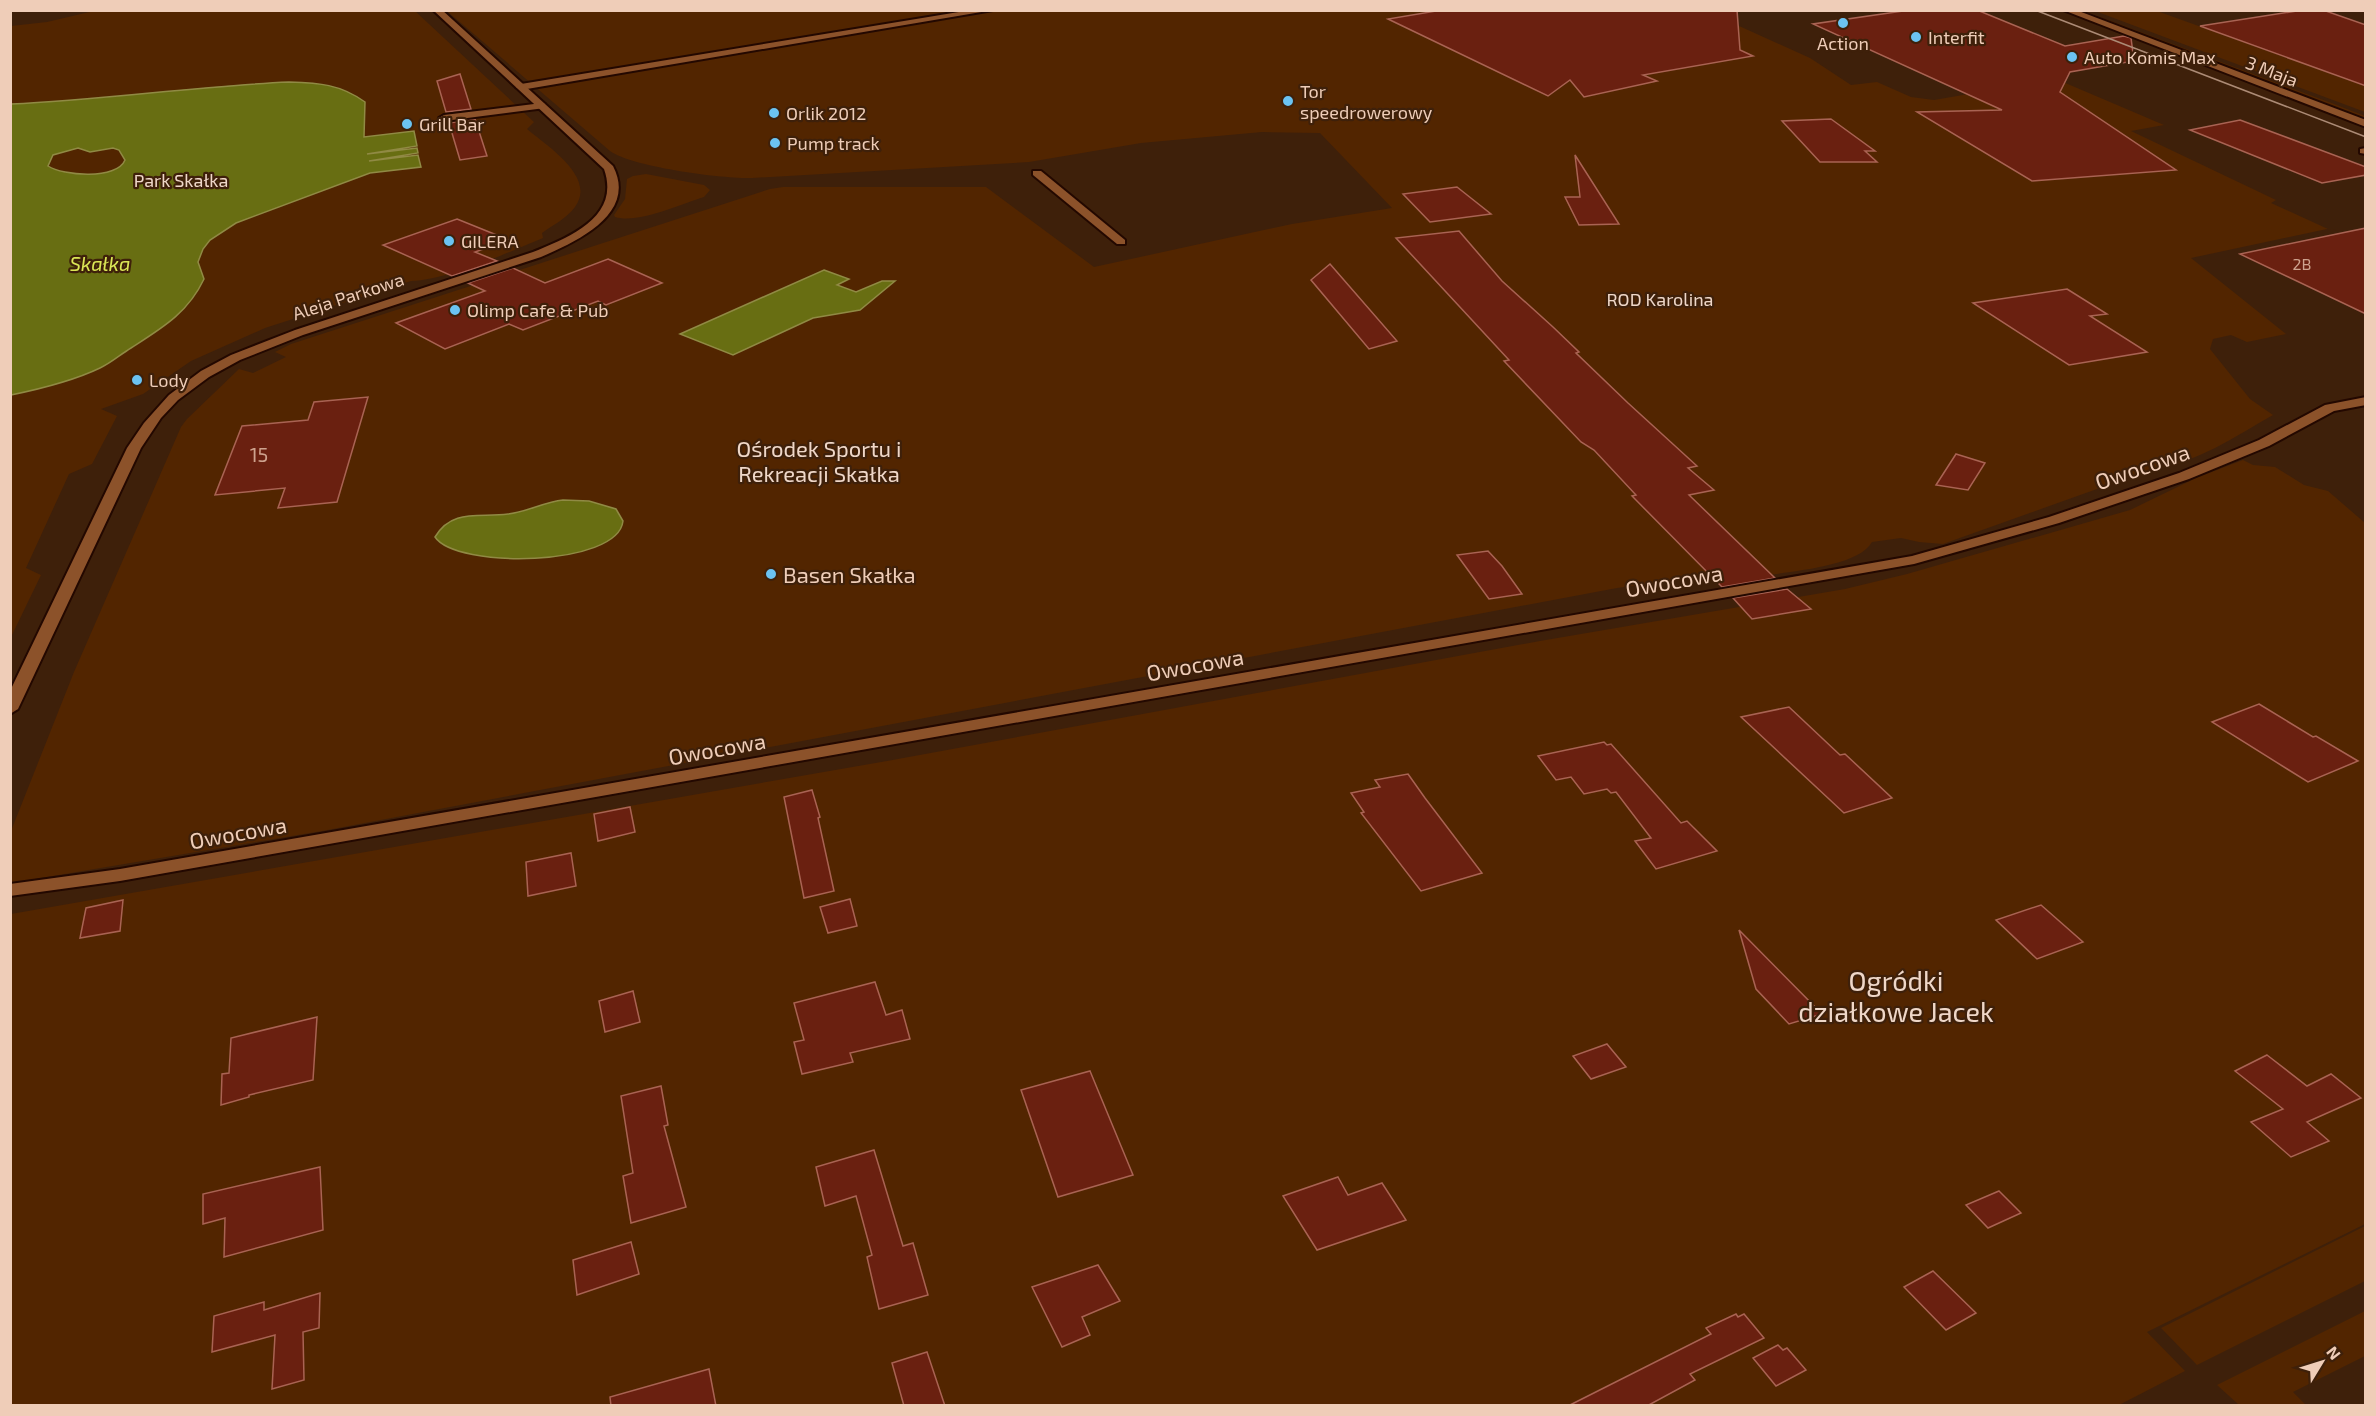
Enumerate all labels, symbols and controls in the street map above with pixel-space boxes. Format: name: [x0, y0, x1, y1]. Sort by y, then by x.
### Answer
marker: Action: [1836, 16, 1850, 30]
place label: Interfit: [1928, 26, 1985, 48]
marker: Interfit: [1909, 30, 1923, 44]
place label: Action: [1817, 32, 1869, 54]
place label: Auto Komis Max: [2084, 46, 2216, 68]
marker: Auto Komis Max: [2065, 50, 2079, 64]
street label: 3 Maja: [2243, 51, 2301, 91]
place label: Tor speedrowerowy: [1300, 80, 1433, 123]
marker: Tor speedrowerowy: [1281, 94, 1295, 108]
place label: Orlik 2012: [786, 102, 866, 124]
marker: Orlik 2012: [767, 106, 781, 120]
place label: Grill Bar: [419, 113, 485, 135]
marker: Grill Bar: [400, 117, 414, 131]
place label: Pump track: [787, 132, 880, 154]
marker: Pump track: [768, 136, 782, 150]
park label: Park Skałka: [134, 169, 228, 191]
place label: GILERA: [461, 230, 519, 252]
marker: GILERA: [442, 234, 456, 248]
water label: Skałka: [70, 251, 130, 275]
house number: 2B: [2293, 254, 2311, 273]
street label: Aleja Parkowa: [289, 268, 407, 324]
park label: ROD Karolina: [1607, 288, 1714, 310]
place label: Olimp Cafe & Pub: [467, 299, 609, 321]
marker: Olimp Cafe & Pub: [448, 303, 462, 317]
place label: Lody: [149, 369, 189, 391]
marker: Lody: [130, 373, 144, 387]
park label: Ośrodek Sportu i Rekreacji Skałka: [737, 435, 901, 487]
street label: Owocowa: [2091, 438, 2193, 494]
house number: 15: [250, 442, 268, 466]
street label: Owocowa: [1623, 559, 1725, 601]
place label: Basen Skałka: [783, 561, 916, 587]
marker: Basen Skałka: [764, 567, 778, 581]
street label: Owocowa: [1144, 643, 1246, 685]
street label: Owocowa: [666, 727, 768, 769]
street label: Owocowa: [187, 811, 289, 853]
park label: Ogródki działkowe Jacek: [1798, 964, 1994, 1027]
north arrow: [2292, 1332, 2352, 1392]
text: N: [2323, 1342, 2345, 1363]

